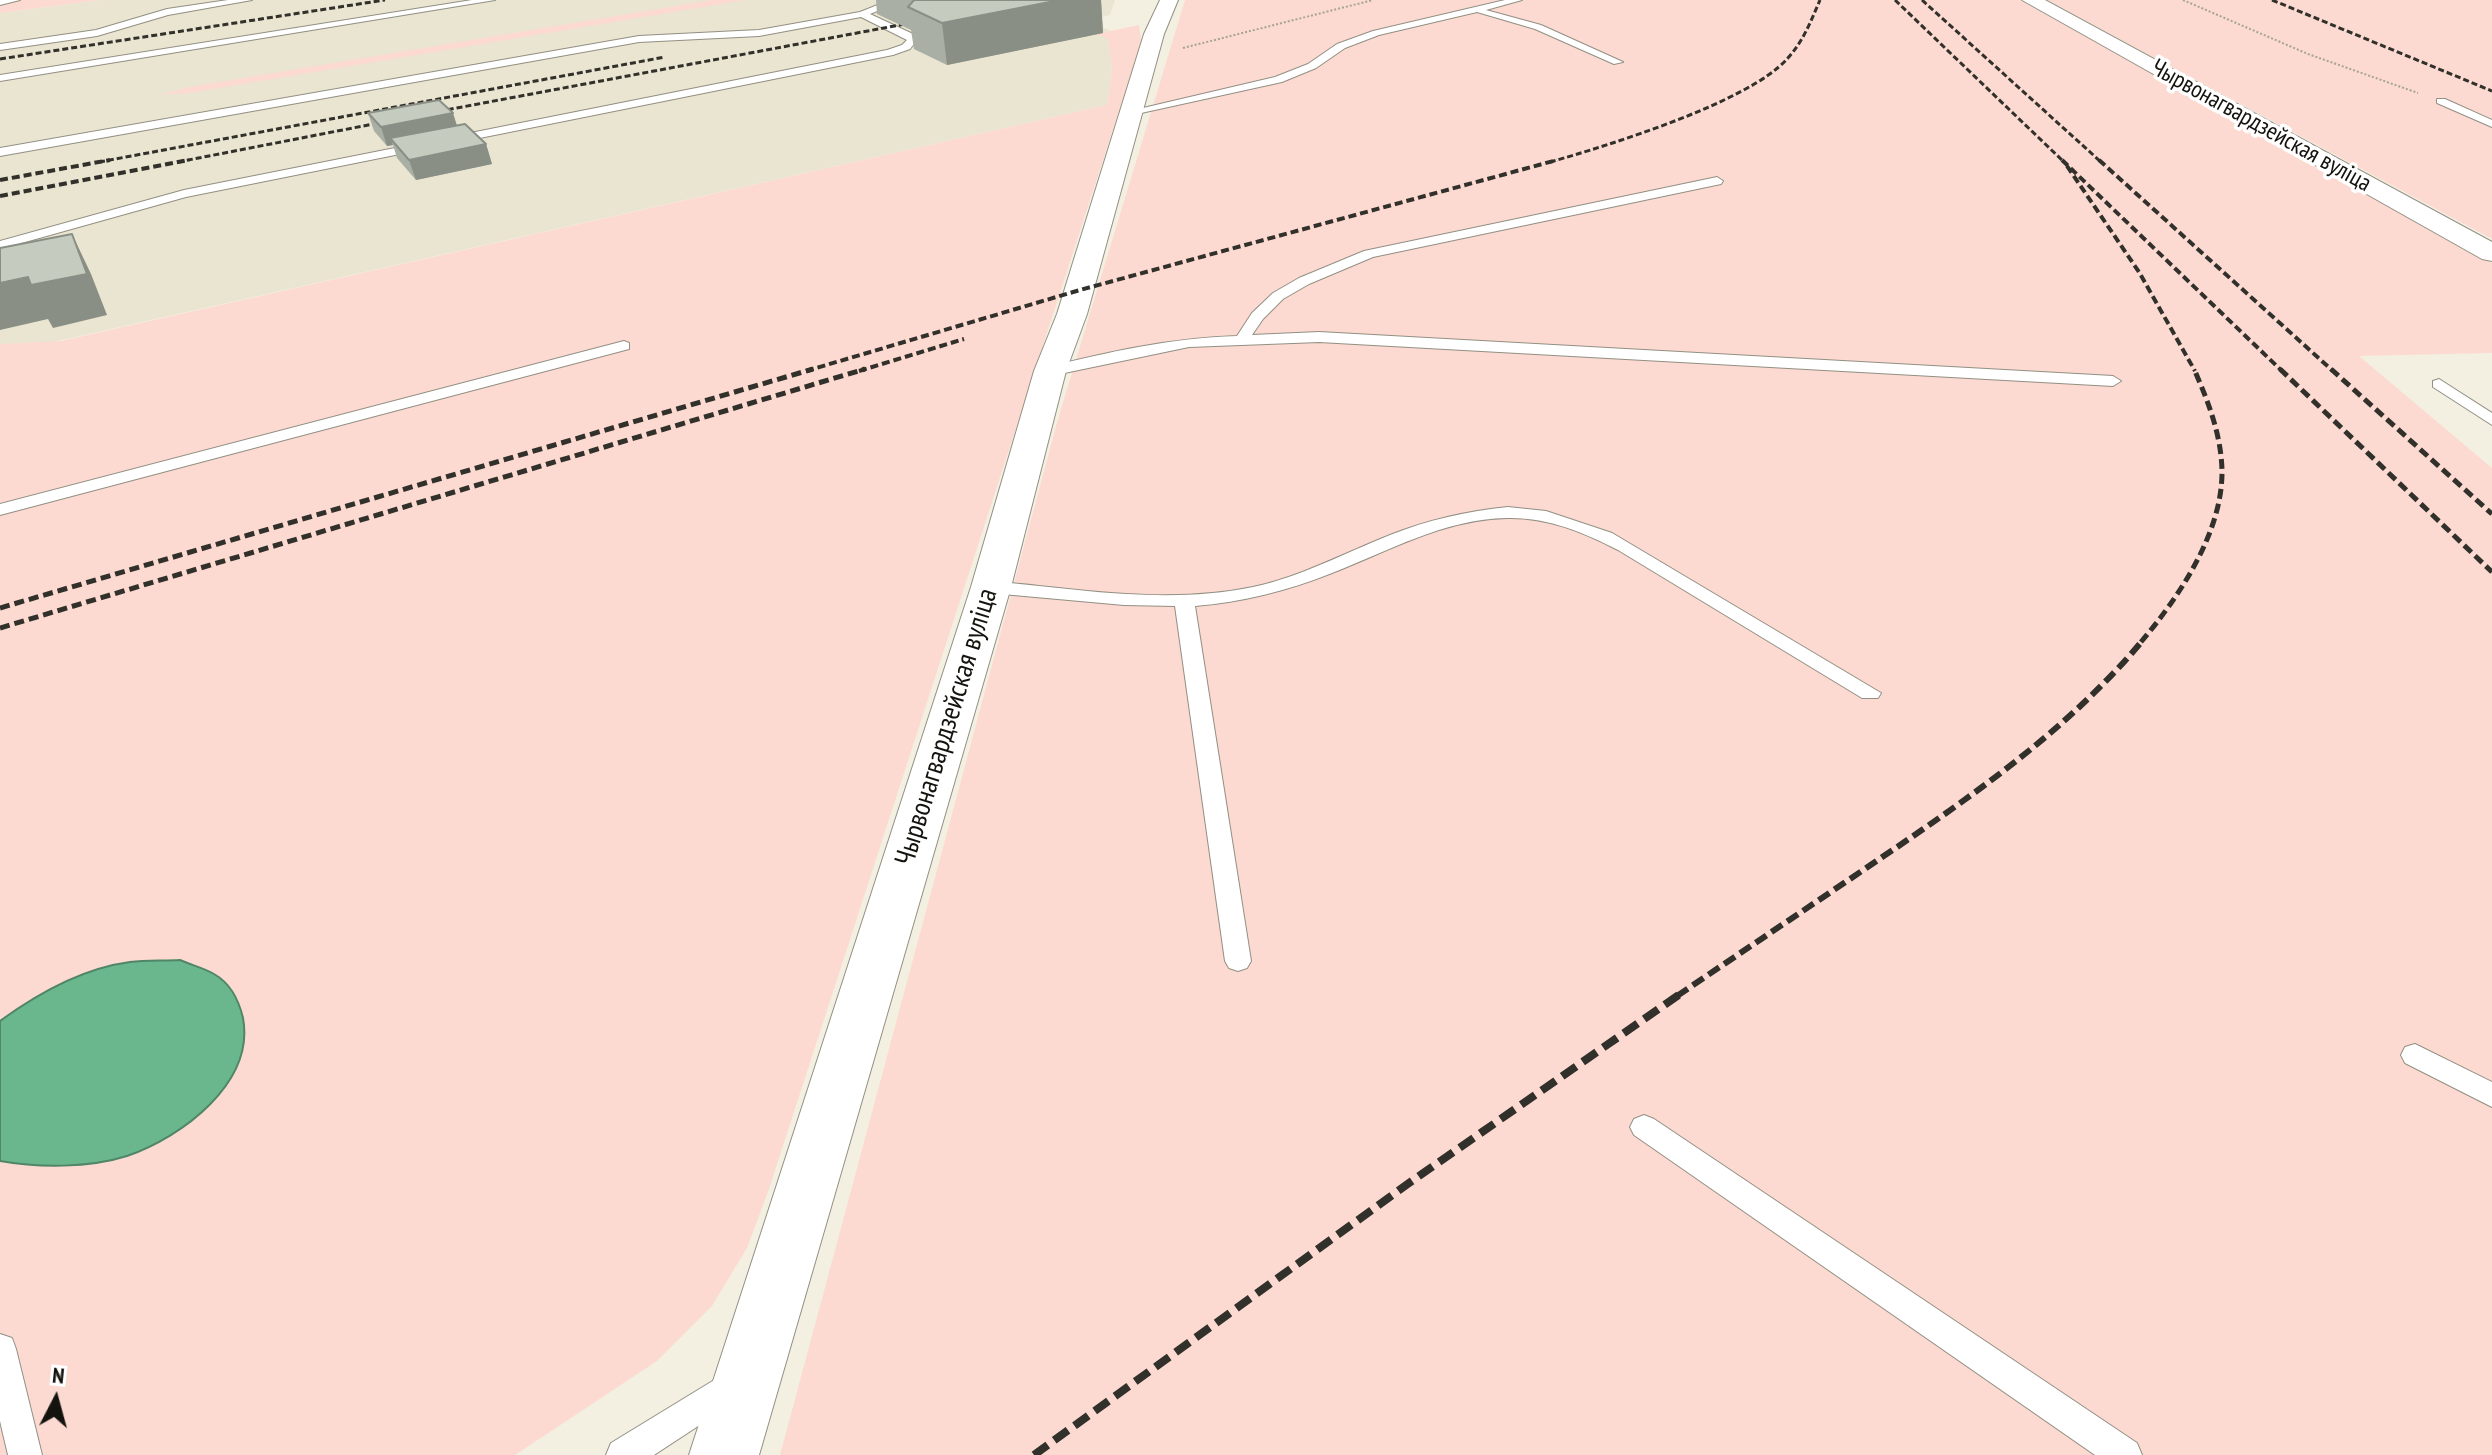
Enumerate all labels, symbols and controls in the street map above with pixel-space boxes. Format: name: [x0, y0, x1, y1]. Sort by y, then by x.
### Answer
street label: Чырвонагвардзейская вуліца: [2146, 54, 2376, 198]
street label: Чырвонагвардзейская вуліца: [889, 584, 1005, 870]
north arrow: [16, 1359, 96, 1439]
text: N: [51, 1361, 66, 1390]

